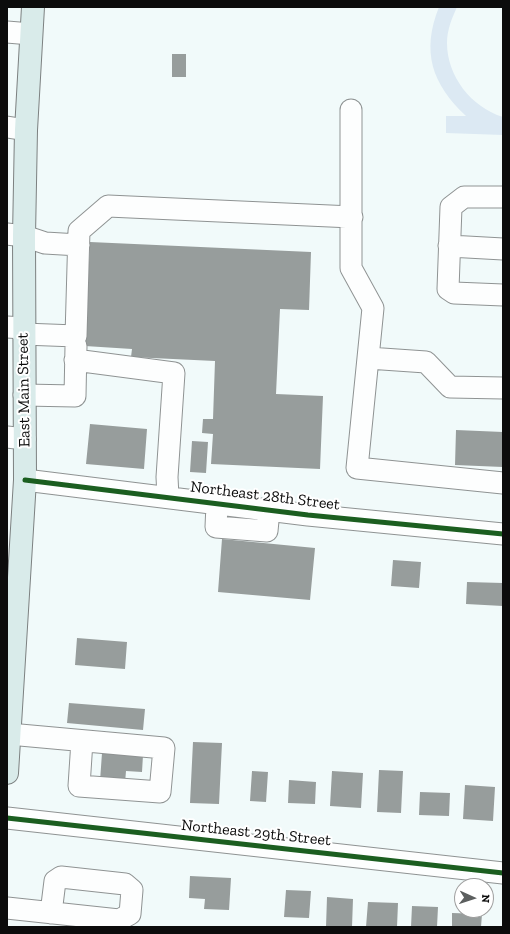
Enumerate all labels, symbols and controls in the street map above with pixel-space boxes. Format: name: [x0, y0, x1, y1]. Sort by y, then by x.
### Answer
street label: East Main Street: [13, 332, 35, 448]
street label: Northeast 28th Street: [189, 477, 341, 515]
street label: Northeast 29th Street: [180, 816, 332, 850]
north arrow: [454, 878, 494, 918]
text: N: [479, 894, 492, 903]

